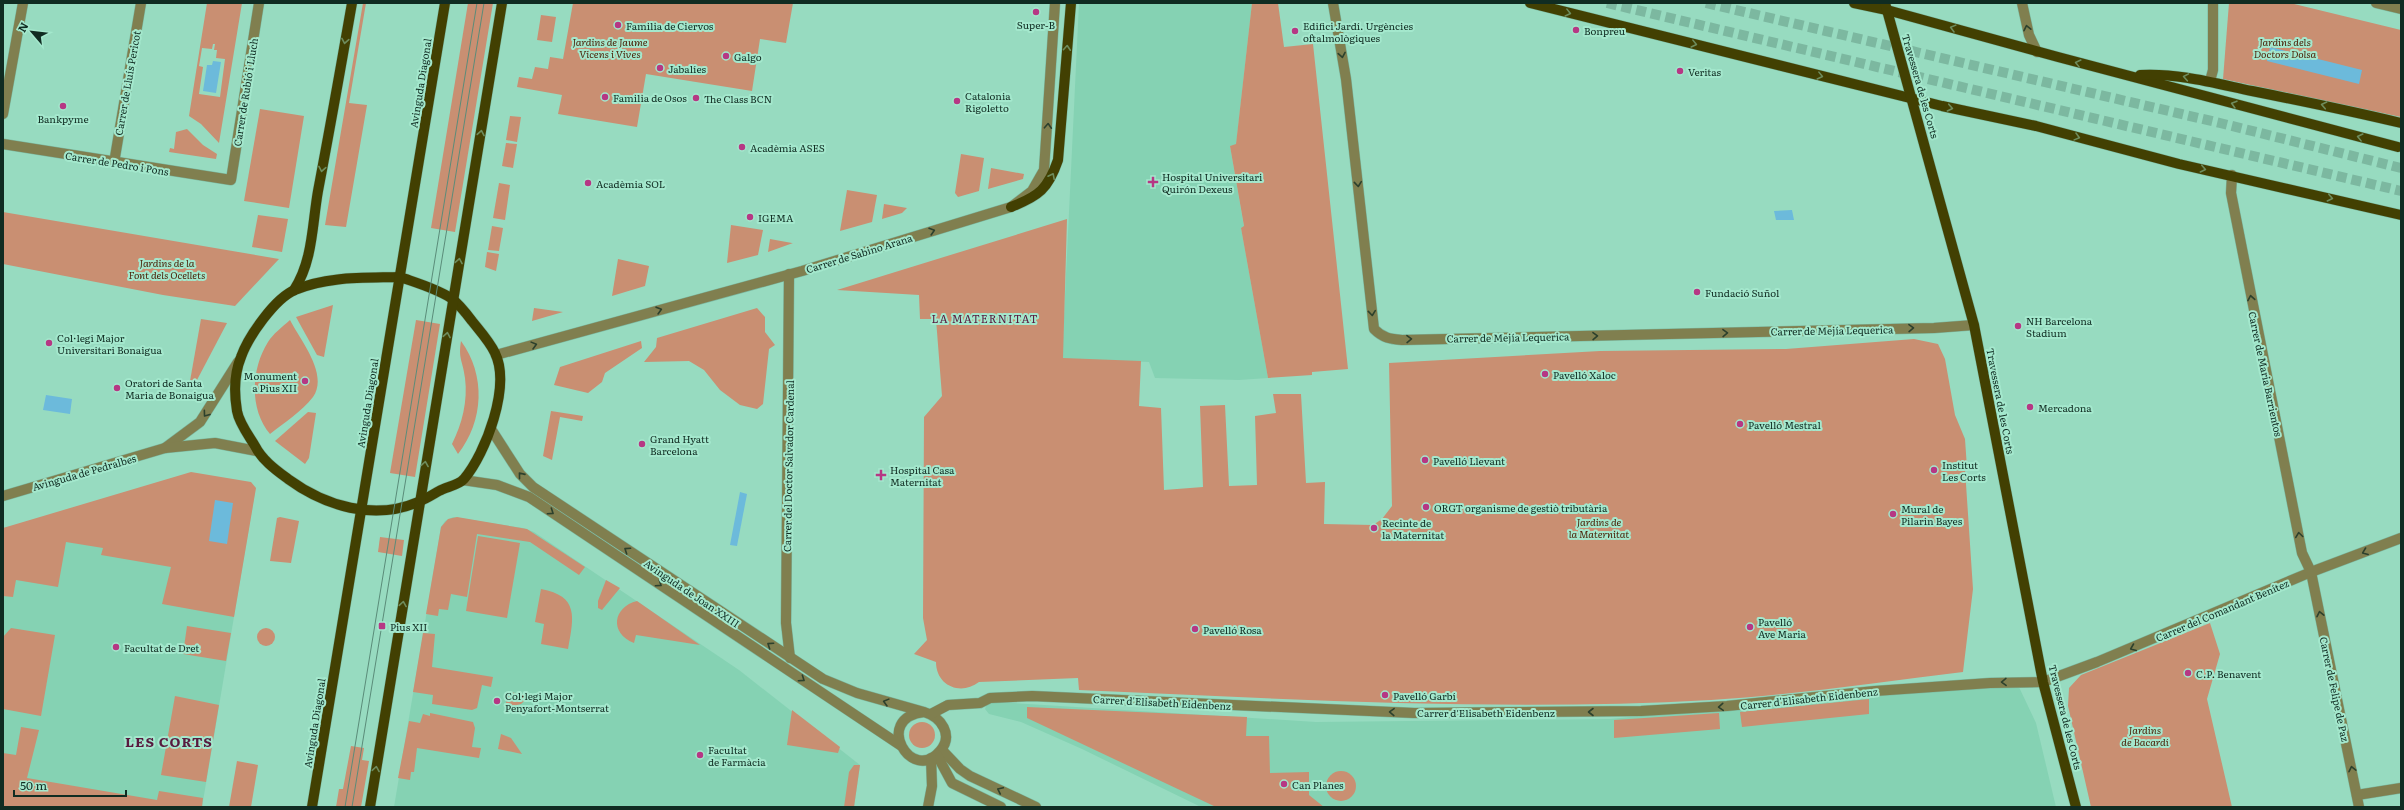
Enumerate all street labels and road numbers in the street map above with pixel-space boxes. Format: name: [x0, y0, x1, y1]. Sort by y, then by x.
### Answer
street label: Carrer de Lluís Pericot: [110, 30, 144, 136]
street label: Travessera de les Corts: [1899, 32, 1943, 140]
street label: Carrer de Rubió i Lluch: [229, 36, 261, 147]
street label: Avinguda Diagonal: [406, 36, 435, 129]
street label: Carrer de Pedro i Pons: [64, 147, 170, 179]
street label: Carrer de Sabino Arana: [804, 229, 915, 276]
street label: Carrer de Maria Barrientos: [2245, 310, 2287, 438]
street label: Carrer de Mejía Lequerica: [1771, 321, 1894, 339]
street label: Carrer de Mejía Lequerica: [1447, 328, 1570, 346]
street label: Travessera de les Corts: [1983, 347, 2019, 456]
street label: Avinguda Diagonal: [353, 356, 382, 449]
street label: Carrer del Doctor Salvador Cardenal: [779, 379, 797, 552]
street label: Avinguda de Pedralbes: [30, 450, 138, 494]
street label: Avinguda de Joan XXIII: [641, 555, 743, 631]
street label: Carrer del Comandant Benítez: [2153, 575, 2291, 645]
street label: Carrer de Felipe de Paz: [2317, 635, 2353, 743]
street label: Travessera de les Corts: [2046, 663, 2086, 772]
street label: Avinguda Diagonal: [300, 676, 329, 769]
street label: Carrer d'Elisabeth Eidenbenz: [1740, 683, 1879, 713]
street label: Carrer d'Elisabeth Eidenbenz: [1093, 691, 1231, 713]
street label: Carrer d'Elisabeth Eidenbenz: [1417, 705, 1555, 720]

